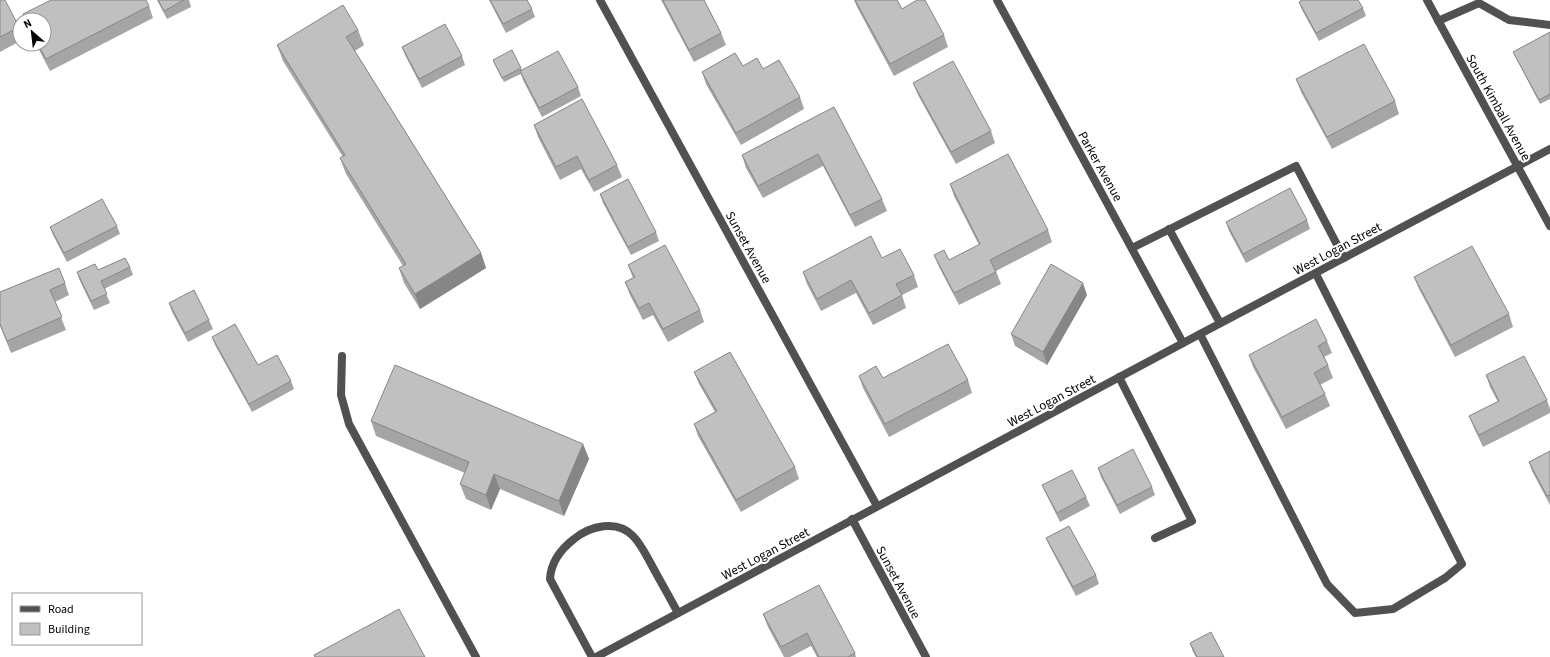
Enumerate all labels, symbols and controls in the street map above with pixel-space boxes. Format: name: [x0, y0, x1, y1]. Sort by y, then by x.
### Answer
north arrow: [12, 12, 52, 52]
text: N: [21, 15, 34, 32]
street label: South Kimball Avenue: [1461, 51, 1535, 164]
street label: Parker Avenue: [1073, 128, 1127, 205]
street label: Sunset Avenue: [721, 208, 775, 287]
street label: West Logan Street: [1290, 218, 1385, 280]
street label: West Logan Street: [1004, 370, 1099, 432]
street label: West Logan Street: [718, 523, 813, 585]
street label: Sunset Avenue: [871, 543, 925, 622]
legend: [12, 593, 142, 645]
text: Road: [48, 601, 74, 618]
text: Building: [48, 621, 90, 638]

